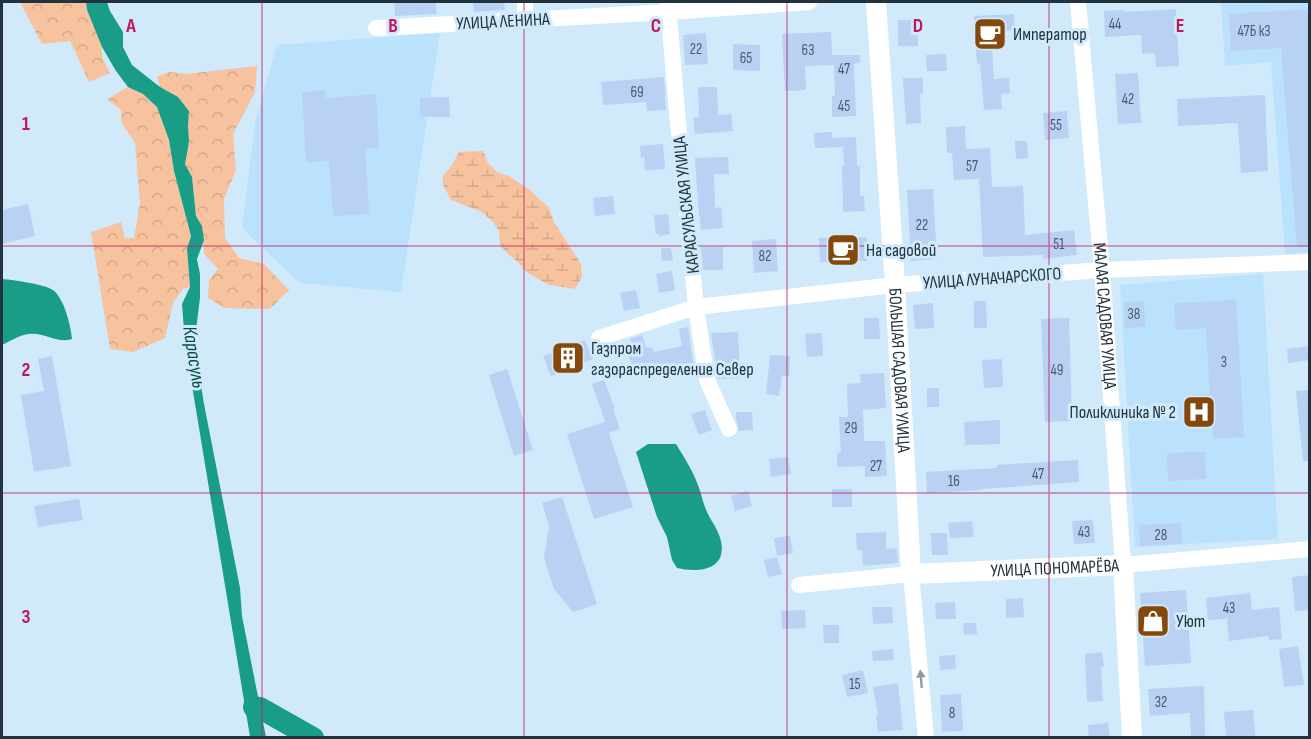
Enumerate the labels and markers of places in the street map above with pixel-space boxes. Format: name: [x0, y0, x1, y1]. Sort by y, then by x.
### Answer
cafe icon: Император: [972, 16, 1008, 52]
place label: Император: [1013, 24, 1087, 45]
cafe icon: На садовой: [825, 232, 861, 268]
place label: На садовой: [866, 240, 936, 261]
place label: Газпром газораспределение Север: [591, 338, 754, 380]
building icon: Газпром газораспределение Север: [550, 340, 586, 376]
hospital icon: Поликлиника № 2: [1181, 394, 1217, 430]
place label: Поликлиника № 2: [1070, 402, 1176, 423]
shop icon: Уют: [1135, 603, 1171, 639]
place label: Уют: [1176, 611, 1205, 632]

